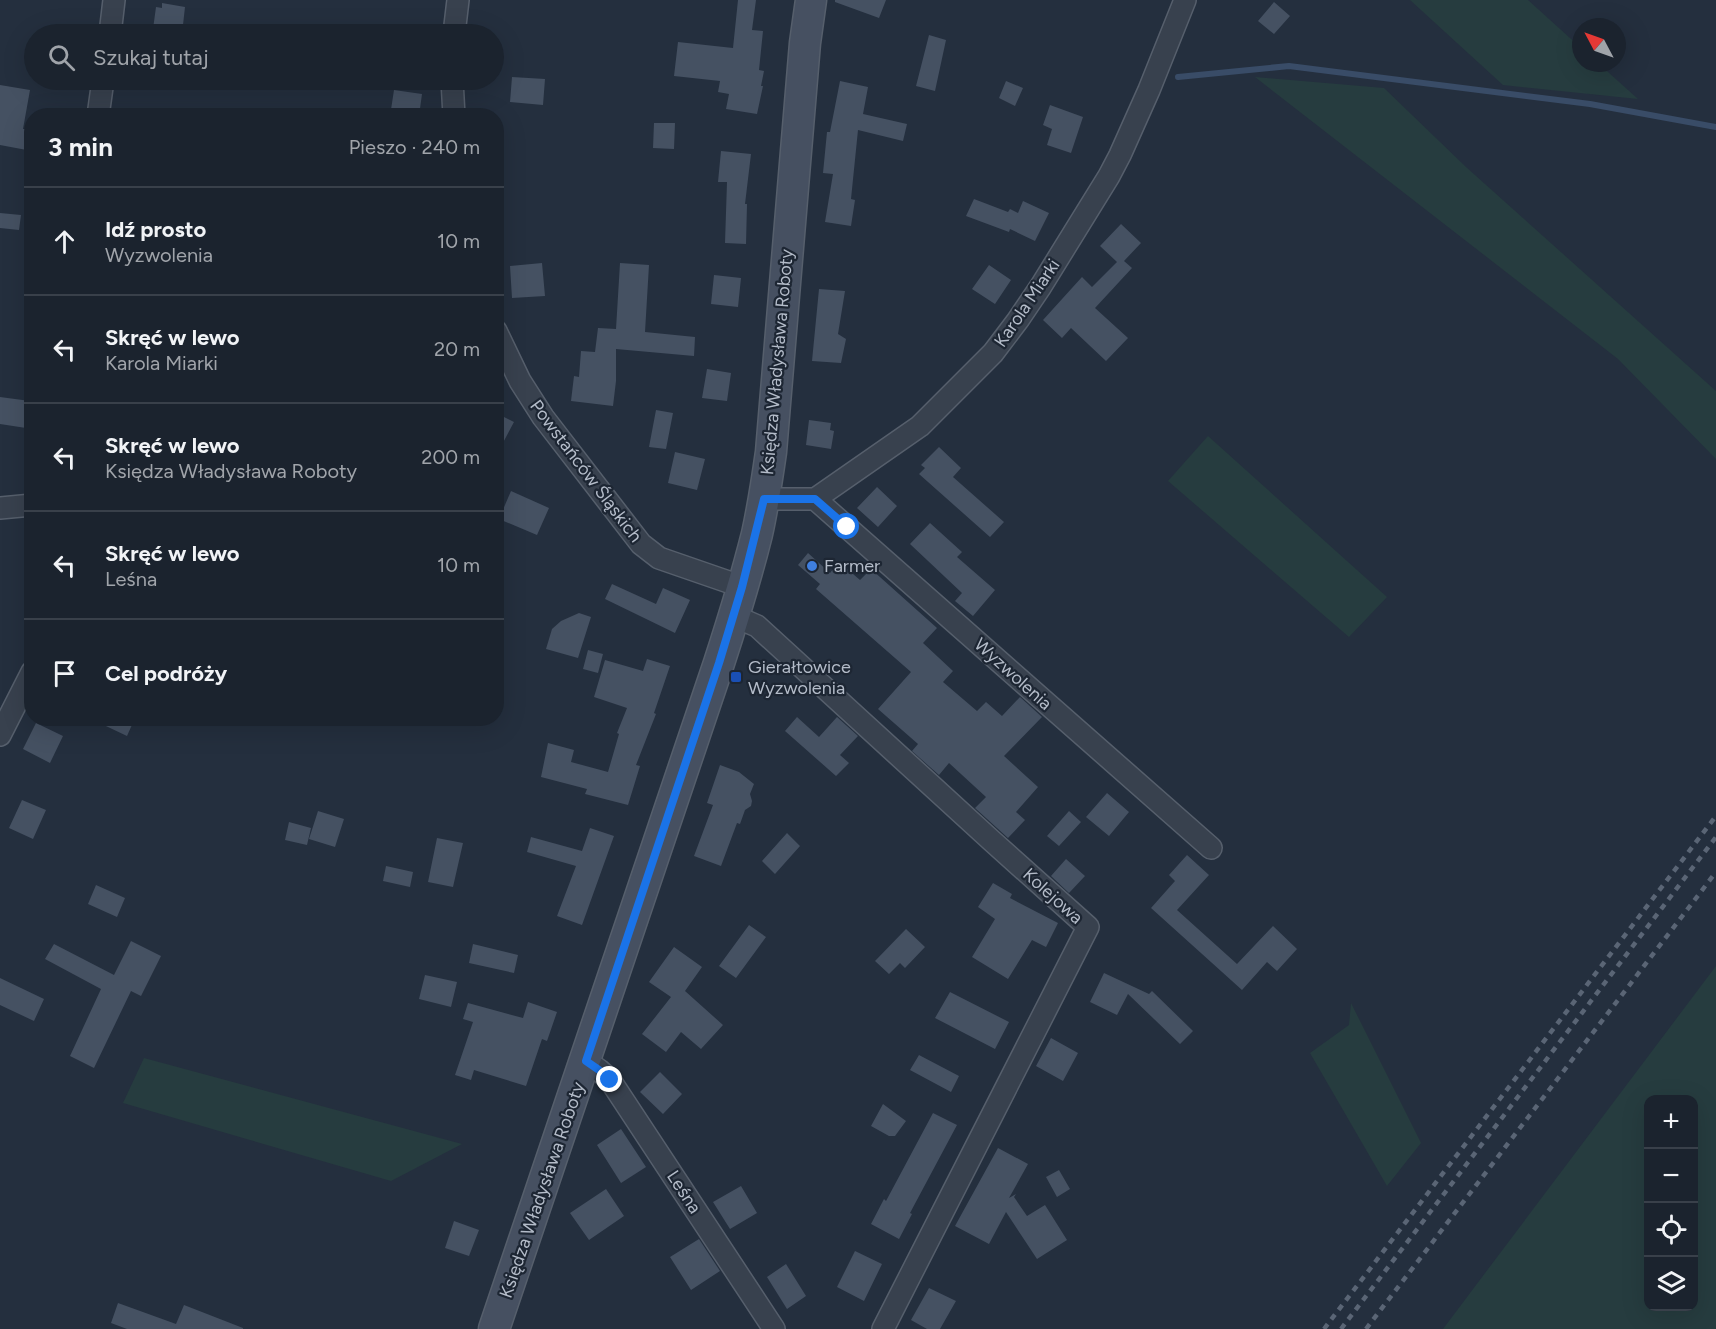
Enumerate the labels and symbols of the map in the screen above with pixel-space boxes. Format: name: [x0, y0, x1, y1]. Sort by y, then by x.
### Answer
north arrow: [1572, 18, 1626, 72]
street label: Księdza Władysława Roboty: [756, 247, 798, 476]
street label: Karola Miarki: [989, 255, 1065, 351]
street label: Powstańców Śląskich: [525, 395, 647, 547]
route start: [833, 513, 859, 539]
place label: Farmer: [824, 555, 880, 577]
marker: Farmer: [805, 559, 819, 573]
street label: Wyzwolenia: [970, 633, 1056, 715]
place label: Gierałtowice Wyzwolenia: [748, 656, 851, 699]
marker: Gierałtowice Wyzwolenia: [729, 670, 743, 684]
street label: Kolejowa: [1018, 863, 1088, 929]
route end: [596, 1066, 622, 1092]
street label: Księdza Władysława Roboty: [495, 1079, 590, 1301]
street label: Leśna: [662, 1166, 706, 1218]

